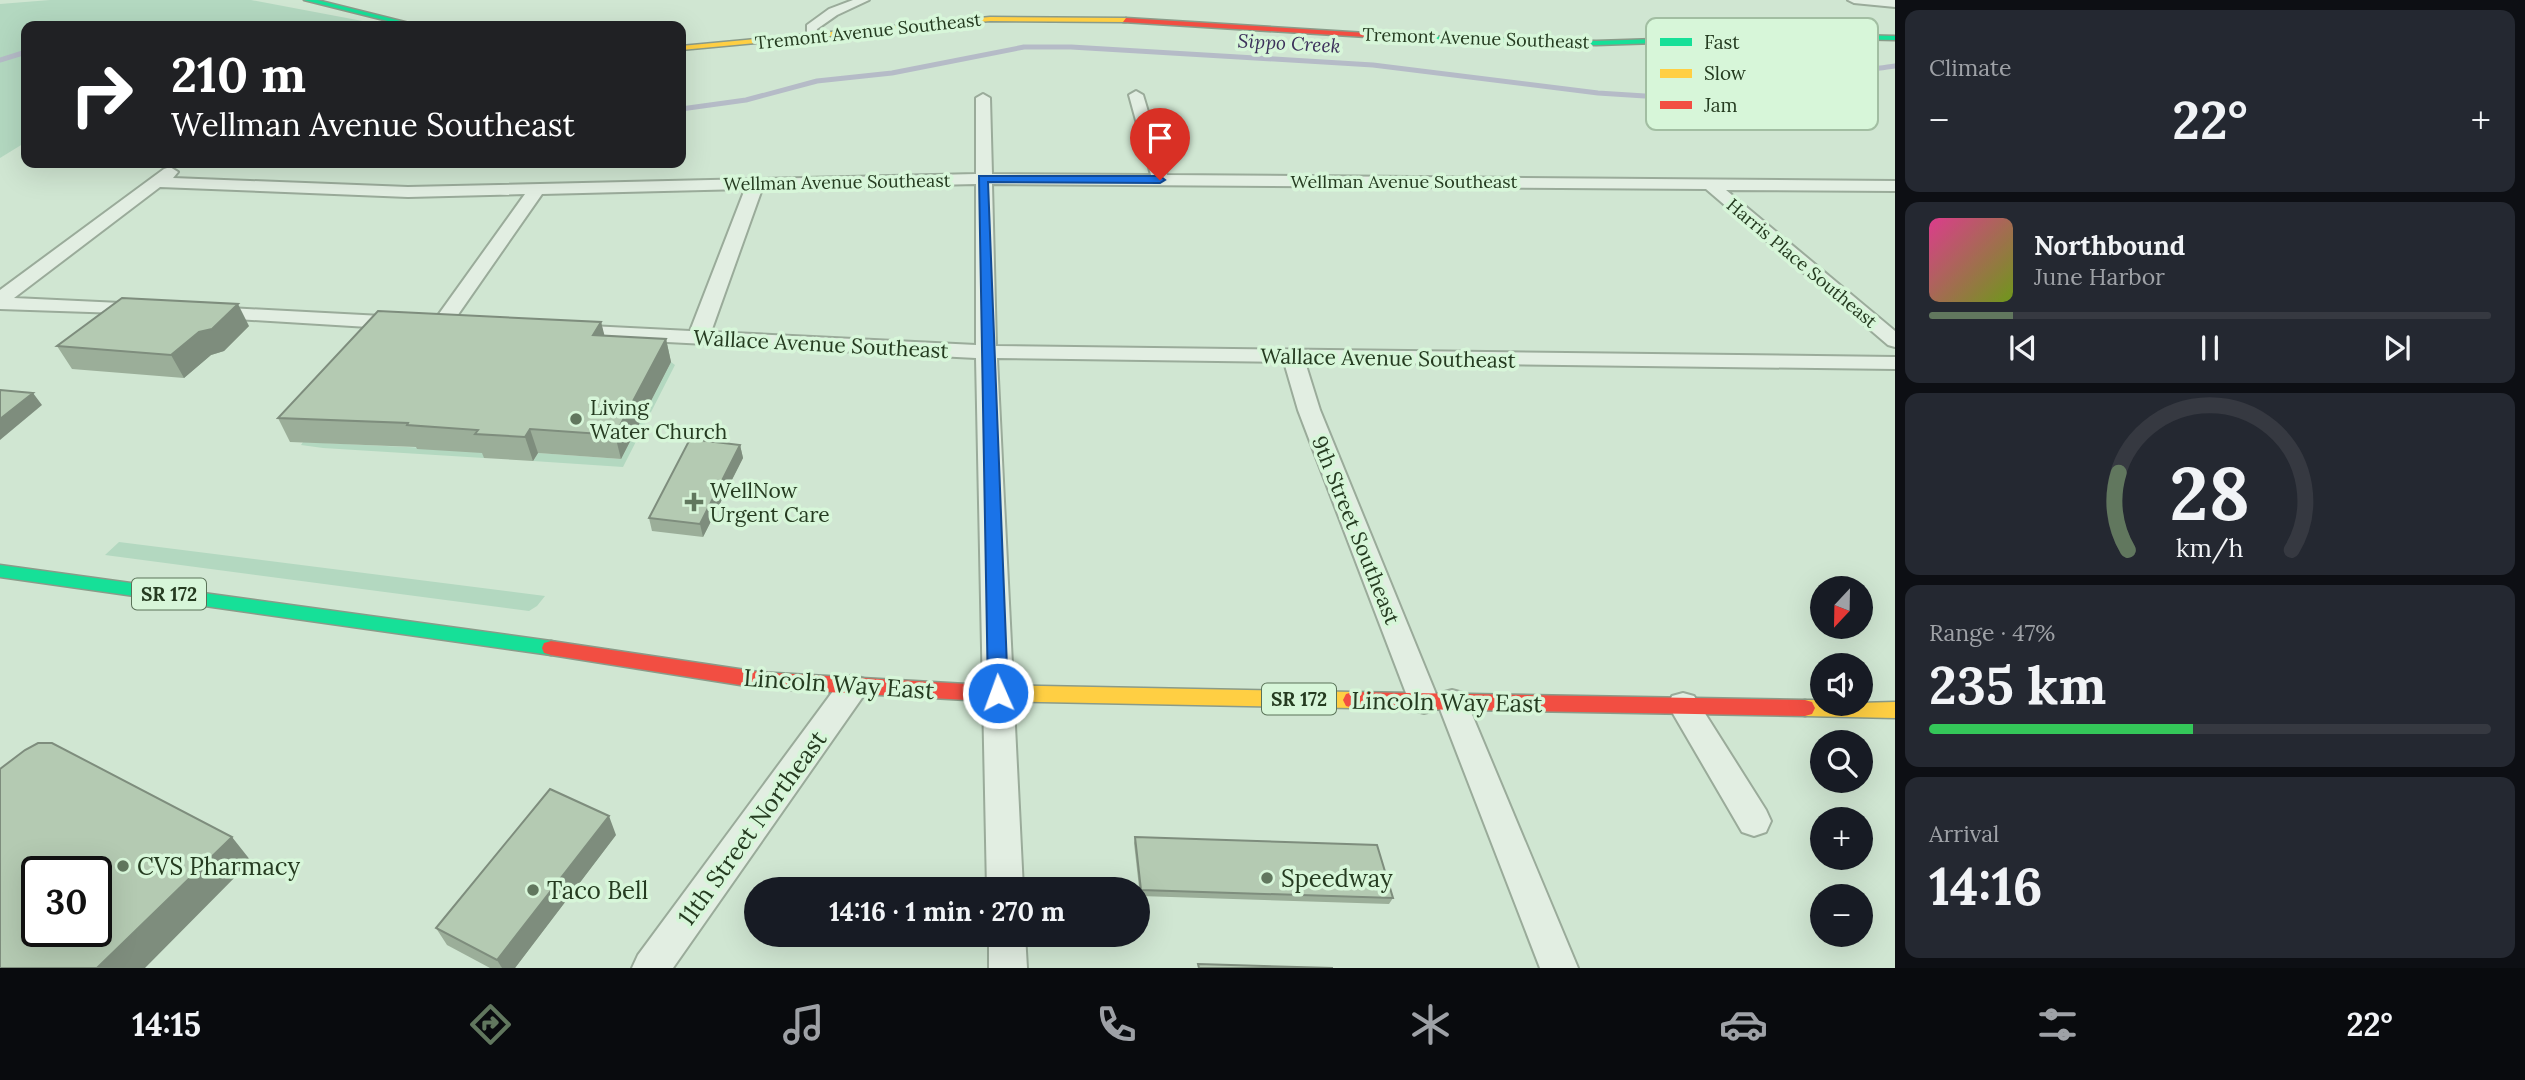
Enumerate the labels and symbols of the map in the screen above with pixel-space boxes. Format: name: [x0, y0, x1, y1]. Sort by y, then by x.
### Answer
street label: Tremont Avenue Southeast: [754, 8, 982, 54]
legend: [1646, 18, 1878, 130]
street label: Tremont Avenue Southeast: [1362, 23, 1590, 53]
water label: Sippo Creek: [1237, 28, 1341, 58]
text: Fast: [1704, 30, 1740, 54]
text: Slow: [1704, 61, 1747, 85]
text: Jam: [1703, 93, 1738, 117]
pin: [1130, 108, 1190, 180]
street label: Wellman Avenue Southeast: [723, 169, 951, 195]
street label: Wellman Avenue Southeast: [1290, 170, 1518, 193]
street label: Harris Place Southeast: [1722, 193, 1882, 333]
street label: Wallace Avenue Southeast: [693, 324, 950, 364]
street label: Wallace Avenue Southeast: [1260, 342, 1517, 374]
place label: Living Water Church: [590, 394, 727, 445]
marker: Living Water Church: [568, 411, 584, 427]
street label: 9th Street Southeast: [1306, 432, 1406, 629]
place label: WellNow Urgent Care: [710, 477, 830, 528]
marker: WellNow Urgent Care: [684, 492, 704, 512]
north arrow: [1810, 576, 1872, 639]
road number: SR 172: [132, 579, 206, 610]
position arrow: [961, 656, 1035, 730]
street label: Lincoln Way East: [743, 662, 936, 706]
road number: SR 172: [1262, 684, 1336, 714]
street label: Lincoln Way East: [1351, 685, 1543, 719]
street label: 11th Street Northeast: [671, 724, 834, 932]
place label: CVS Pharmacy: [137, 851, 300, 882]
speed limit sign: 30: [21, 856, 112, 947]
marker: CVS Pharmacy: [115, 858, 131, 874]
place label: Speedway: [1281, 863, 1393, 894]
marker: Speedway: [1259, 870, 1275, 886]
place label: Taco Bell: [547, 875, 648, 906]
marker: Taco Bell: [525, 882, 541, 898]

